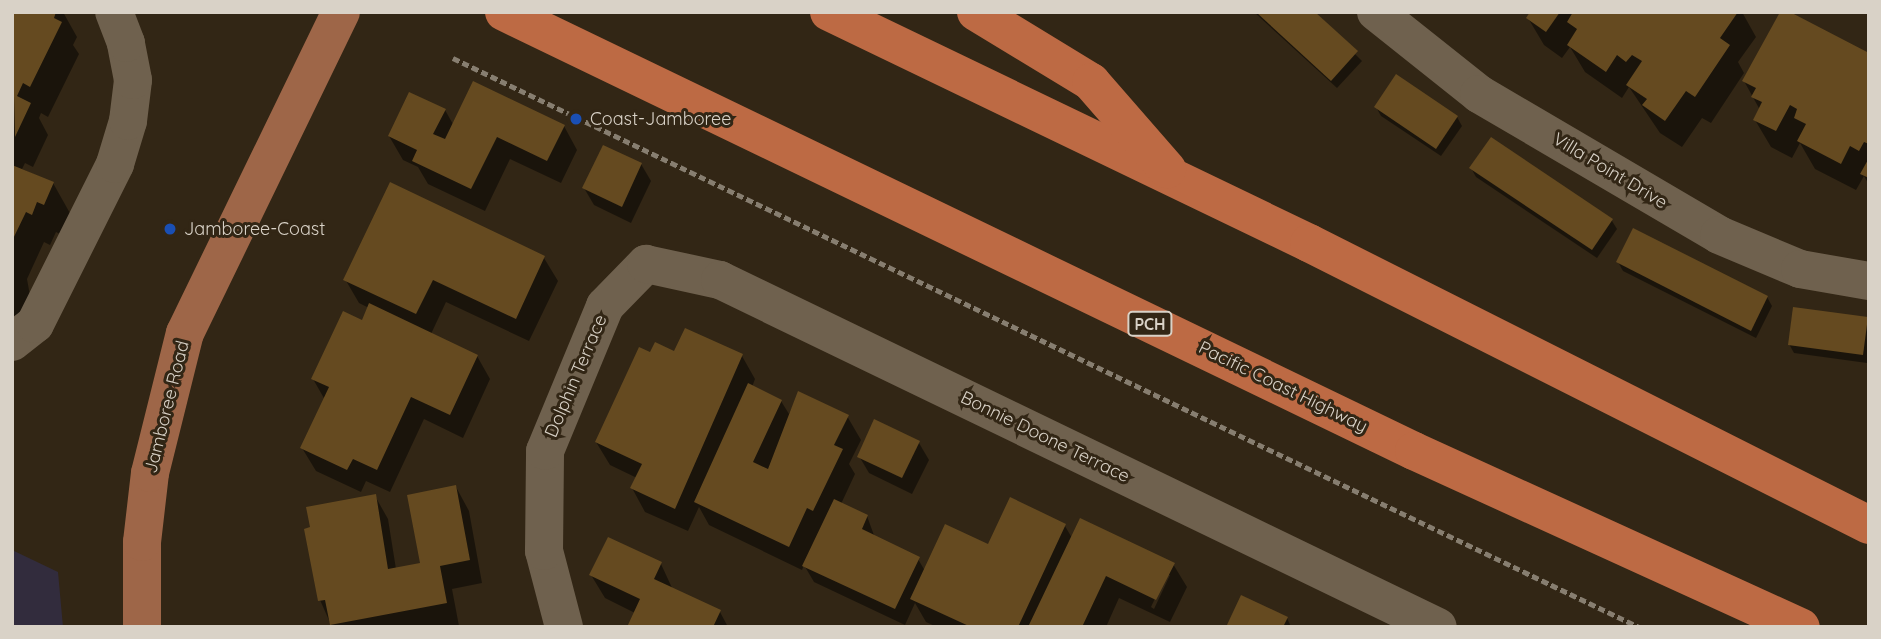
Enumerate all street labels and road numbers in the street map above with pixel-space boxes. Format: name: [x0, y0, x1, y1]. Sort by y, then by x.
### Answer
street label: Villa Point Drive: [1549, 128, 1671, 214]
street label: Dolphin Terrace: [540, 311, 612, 441]
road number: PCH: [1127, 312, 1173, 336]
street label: Pacific Coast Highway: [1195, 337, 1371, 437]
street label: Jamboree Road: [140, 338, 194, 476]
street label: Bonnie Doone Terrace: [957, 387, 1133, 487]

